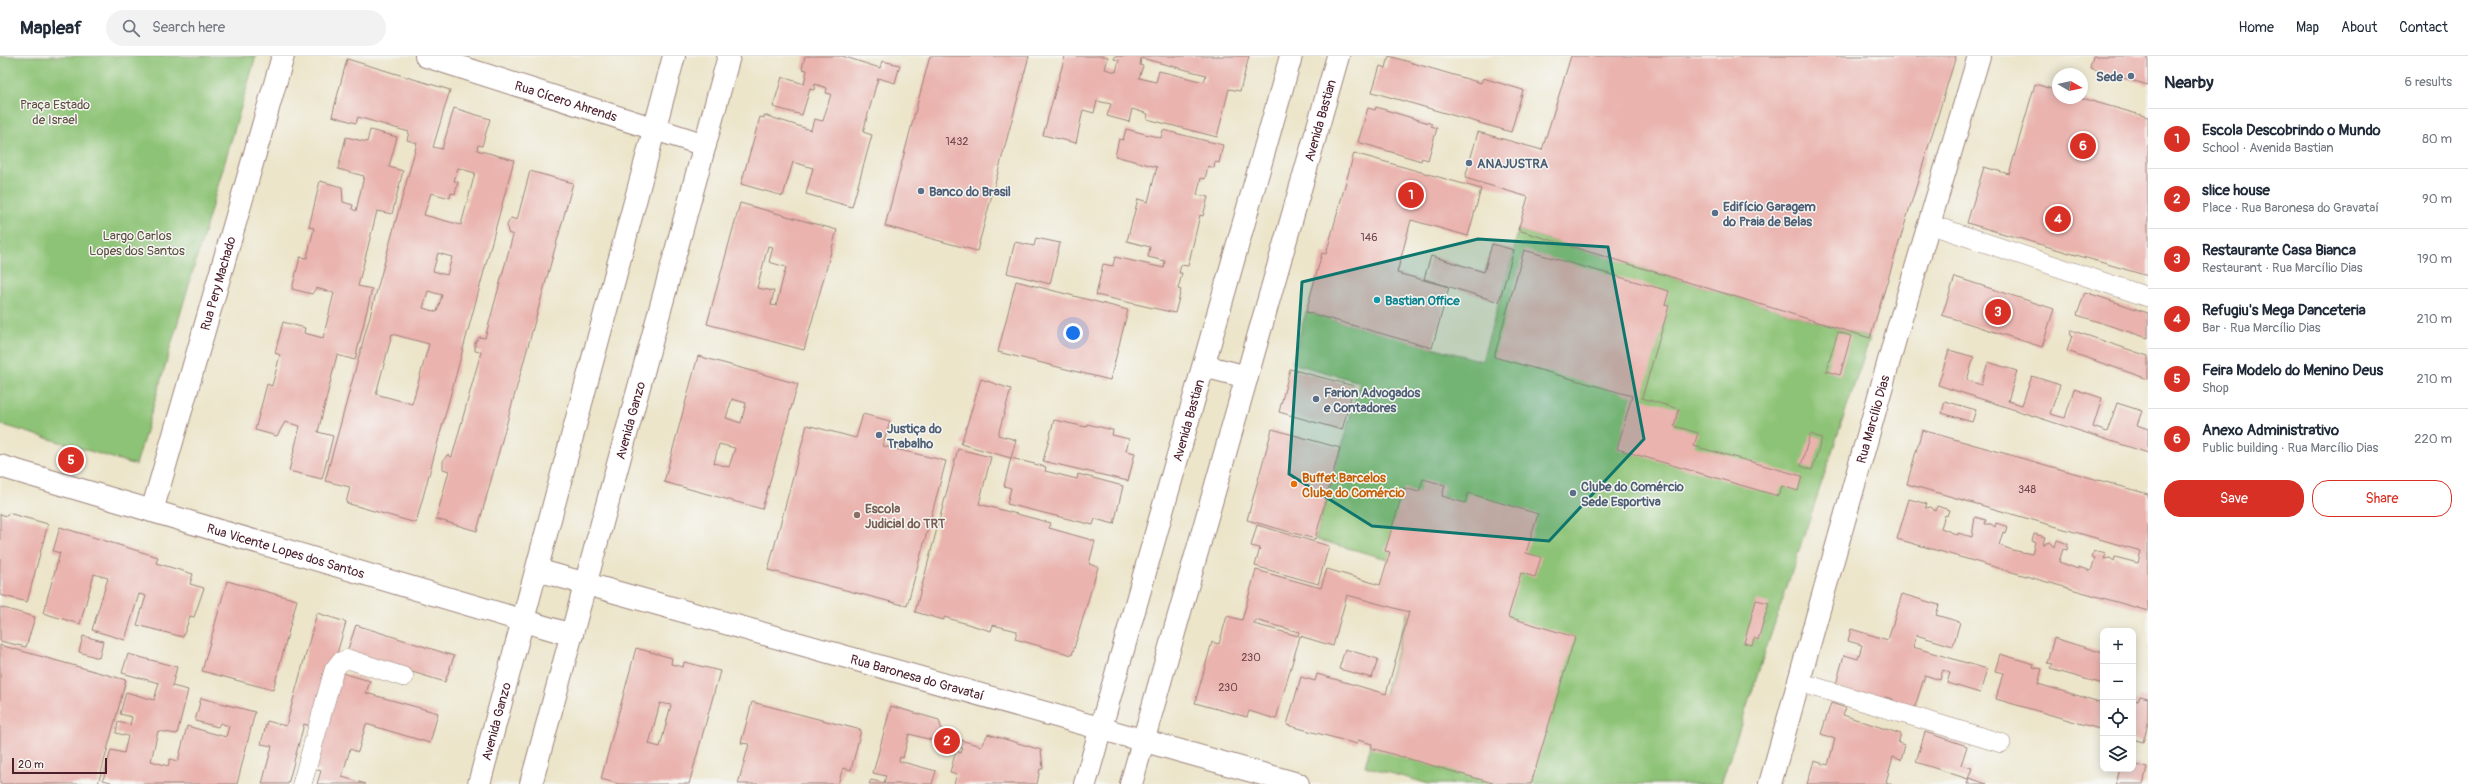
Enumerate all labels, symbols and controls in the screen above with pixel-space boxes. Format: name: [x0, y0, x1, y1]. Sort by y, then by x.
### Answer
search box: [106, 10, 386, 46]
text: Mapleaf: [20, 16, 82, 40]
icon: search: [120, 17, 142, 39]
text: Search here: [152, 18, 225, 37]
text: Home: [2239, 19, 2274, 36]
text: Map: [2296, 19, 2319, 36]
text: About: [2341, 19, 2377, 36]
text: Contact: [2399, 19, 2448, 36]
north arrow: [2052, 68, 2088, 104]
place label: Sede: [2096, 69, 2124, 85]
marker: Sede: [2126, 71, 2136, 81]
text: Nearby: [2164, 72, 2213, 93]
text: 6 results: [2405, 74, 2452, 90]
street label: Rua Cícero Ahrends: [513, 78, 619, 125]
street label: Avenida Bastian: [1301, 78, 1340, 163]
park label: Praça Estado de Israel: [20, 97, 90, 128]
text: Escola Descobrindo o Mundo: [2202, 121, 2381, 140]
pin: 6: [2070, 131, 2096, 161]
text: 1: [2174, 131, 2180, 147]
text: 80 m: [2422, 131, 2452, 147]
house number: 1432: [946, 135, 968, 148]
text: School · Avenida Bastian: [2202, 140, 2334, 156]
place label: ANAJUSTRA: [1477, 156, 1549, 172]
marker: ANAJUSTRA: [1464, 158, 1474, 168]
pin: 1: [1398, 180, 1424, 210]
text: slice house: [2202, 181, 2270, 200]
place label: Banco do Brasil: [929, 184, 1011, 200]
marker: Banco do Brasil: [916, 186, 926, 196]
text: 2: [2173, 191, 2181, 207]
text: 90 m: [2422, 191, 2452, 207]
place label: Edifício Garagem do Praia de Belas: [1723, 199, 1816, 230]
text: Place · Rua Baronesa do Gravataí: [2202, 200, 2379, 216]
pin: 4: [2045, 204, 2071, 234]
marker: Edifício Garagem do Praia de Belas: [1710, 208, 1720, 218]
park label: Largo Carlos Lopes dos Santos: [89, 228, 185, 259]
house number: 146: [1360, 231, 1378, 244]
street label: Rua Pery Machado: [197, 235, 240, 332]
text: Restaurante Casa Bianca: [2202, 241, 2356, 260]
text: 3: [2173, 251, 2181, 267]
text: 190 m: [2417, 251, 2452, 267]
text: Restaurant · Rua Marcílio Dias: [2202, 260, 2363, 276]
place label: Bastian Office: [1385, 293, 1460, 309]
marker: Bastian Office: [1372, 295, 1382, 305]
pin: 3: [1985, 297, 2011, 327]
text: Refugiu's Mega Danceteria: [2202, 301, 2366, 320]
text: 4: [2173, 311, 2181, 327]
text: 210 m: [2416, 311, 2452, 327]
text: Bar · Rua Marcílio Dias: [2202, 320, 2321, 336]
your location: [1063, 323, 1083, 343]
text: Feira Modelo do Menino Deus: [2202, 361, 2383, 380]
text: 5: [2173, 371, 2181, 387]
text: 210 m: [2416, 371, 2452, 387]
street label: Rua Marcílio Dias: [1853, 373, 1894, 465]
street label: Avenida Bastian: [1170, 378, 1208, 463]
street label: Avenida Ganzo: [613, 380, 649, 461]
text: Shop: [2202, 380, 2229, 396]
place label: Farion Advogados e Contadores: [1323, 385, 1420, 416]
marker: Farion Advogados e Contadores: [1311, 394, 1321, 404]
place label: Justiça do Trabalho: [886, 421, 942, 452]
text: Anexo Administrativo: [2202, 421, 2339, 440]
marker: Justiça do Trabalho: [874, 430, 884, 440]
text: 6: [2173, 431, 2181, 447]
text: 220 m: [2414, 431, 2452, 447]
text: Public building · Rua Marcílio Dias: [2202, 440, 2378, 456]
pin: 5: [58, 445, 84, 475]
place label: Buffet Barcelos Clube do Comércio: [1302, 470, 1405, 501]
marker: Buffet Barcelos Clube do Comércio: [1289, 479, 1299, 489]
place label: Clube do Comércio Sede Esportiva: [1581, 479, 1684, 510]
button: Save: [2164, 480, 2304, 517]
button: Share: [2312, 480, 2452, 517]
house number: 348: [2018, 483, 2036, 496]
marker: Clube do Comércio Sede Esportiva: [1568, 488, 1578, 498]
place label: Escola Judicial do TRT: [865, 501, 946, 532]
marker: Escola Judicial do TRT: [852, 510, 862, 520]
street label: Rua Vicente Lopes dos Santos: [205, 521, 366, 582]
map controls: [2100, 628, 2136, 772]
button: +: [2100, 628, 2136, 664]
house number: 230: [1241, 651, 1261, 664]
street label: Rua Baronesa do Gravataí: [848, 652, 986, 704]
button: −: [2100, 664, 2136, 700]
street label: Avenida Ganzo: [479, 681, 515, 762]
house number: 230: [1218, 681, 1238, 694]
button: locate: [2100, 700, 2136, 736]
pin: 2: [934, 726, 960, 756]
button: layers: [2100, 736, 2136, 772]
scale bar: [12, 756, 107, 775]
text: 20 m: [18, 758, 44, 771]

